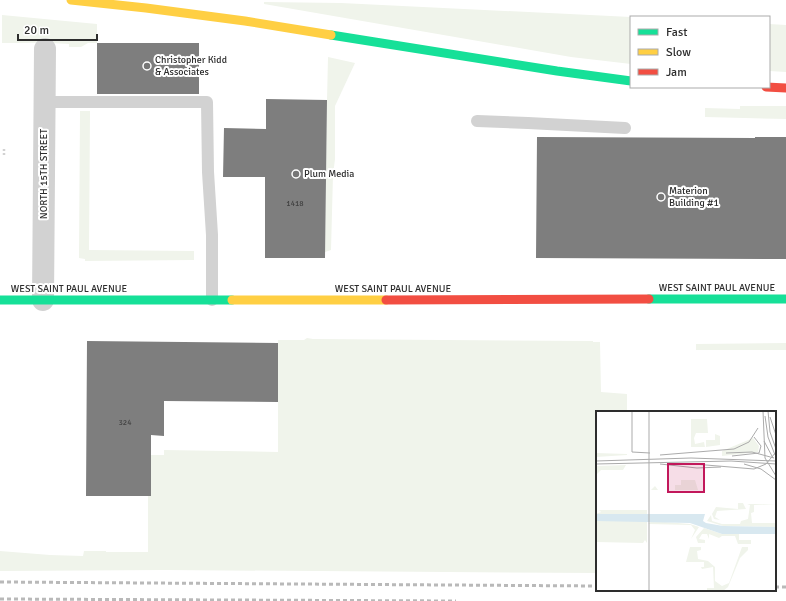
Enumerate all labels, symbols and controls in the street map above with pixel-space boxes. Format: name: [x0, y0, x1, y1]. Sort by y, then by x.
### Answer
scale bar: [18, 16, 97, 42]
legend: [630, 16, 770, 88]
text: 20 m: [24, 23, 49, 38]
text: Fast: [666, 25, 687, 40]
text: Slow: [666, 45, 691, 60]
place label: Christopher Kidd & Associates: [155, 54, 227, 78]
marker: Christopher Kidd & Associates: [142, 61, 152, 71]
text: Jam: [666, 65, 687, 80]
street label: NORTH 15TH STREET: [38, 129, 50, 219]
place label: Plum Media: [304, 168, 354, 180]
marker: Plum Media: [291, 169, 301, 179]
place label: Materion Building #1: [669, 185, 719, 209]
marker: Materion Building #1: [656, 192, 666, 202]
house number: 1418: [286, 198, 304, 208]
street label: WEST SAINT PAUL AVENUE: [659, 282, 775, 294]
street label: WEST SAINT PAUL AVENUE: [11, 283, 127, 295]
street label: WEST SAINT PAUL AVENUE: [335, 283, 451, 295]
inset map: [596, 411, 776, 591]
house number: 324: [119, 417, 132, 427]

